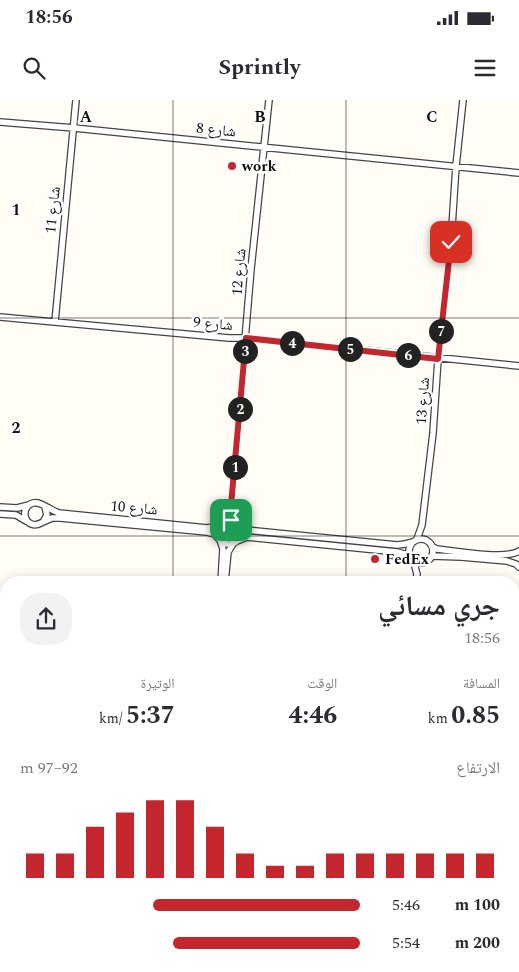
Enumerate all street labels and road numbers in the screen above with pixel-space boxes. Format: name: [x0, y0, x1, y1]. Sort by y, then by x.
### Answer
street label: شارع 8: [195, 116, 237, 144]
street label: شارع 11: [39, 185, 67, 235]
street label: شارع 12: [225, 247, 253, 297]
street label: شارع 9: [192, 311, 234, 337]
street label: شارع 13: [410, 376, 436, 425]
street label: شارع 10: [109, 494, 159, 522]

